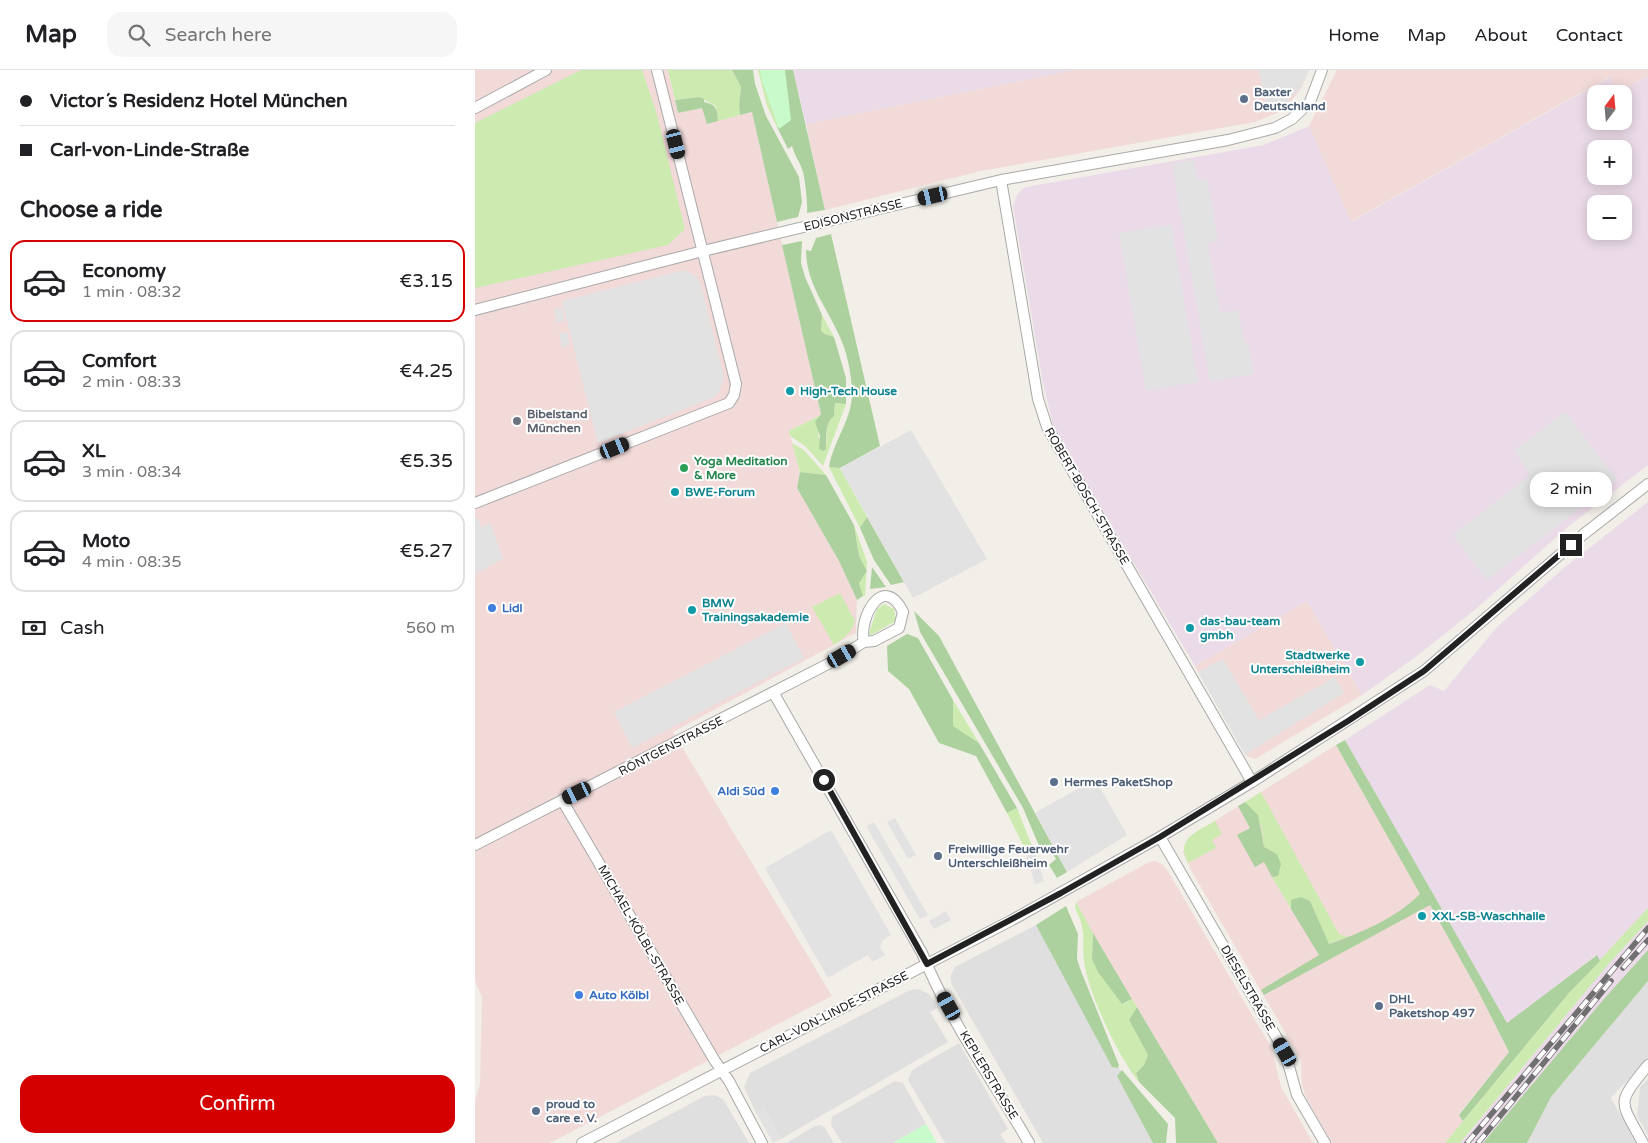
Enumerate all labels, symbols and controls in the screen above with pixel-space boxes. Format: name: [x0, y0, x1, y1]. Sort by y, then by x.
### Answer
search box: [107, 12, 457, 57]
text: Map: [25, 20, 77, 49]
icon: search: [125, 21, 153, 49]
text: Search here: [165, 24, 272, 46]
text: Home: [1328, 24, 1379, 46]
text: Map: [1407, 24, 1446, 46]
text: About: [1474, 24, 1528, 46]
text: Contact: [1556, 24, 1623, 46]
place label: Baxter Deutschland: [1254, 85, 1326, 113]
north arrow: [1587, 85, 1633, 130]
map controls: [1587, 85, 1632, 240]
text: Victor´s Residenz Hotel München: [50, 90, 348, 112]
marker: Baxter Deutschland: [1238, 93, 1250, 105]
car: [665, 128, 686, 160]
text: Carl-von-Linde-Straße: [50, 139, 249, 161]
button: +: [1587, 140, 1632, 185]
car: [916, 185, 949, 207]
button: −: [1587, 195, 1632, 240]
street label: EDISONSTRASSE: [802, 196, 904, 234]
text: Choose a ride: [20, 197, 163, 223]
icon: car: [22, 259, 67, 304]
text: Economy: [82, 260, 166, 282]
text: €3.15: [399, 270, 453, 292]
text: 1 min · 08:32: [82, 282, 181, 302]
icon: car: [22, 349, 67, 394]
text: Comfort: [82, 350, 156, 372]
text: €4.25: [399, 360, 453, 382]
text: 2 min · 08:33: [82, 372, 181, 392]
place label: High-Tech House: [800, 384, 897, 399]
marker: High-Tech House: [784, 385, 796, 397]
place label: Bibelstand München: [527, 407, 587, 435]
marker: Bibelstand München: [511, 415, 523, 427]
street label: ROBERT-BOSCH-STRASSE: [1042, 425, 1132, 567]
car: [598, 435, 631, 461]
icon: car: [22, 439, 67, 484]
text: XL: [82, 440, 106, 462]
text: €5.35: [399, 450, 453, 472]
place label: Yoga Meditation & More: [694, 454, 788, 482]
text: 3 min · 08:34: [82, 462, 181, 482]
marker: Yoga Meditation & More: [678, 462, 690, 474]
callout: 2 min: [1530, 472, 1612, 508]
text: 2 min: [1550, 479, 1592, 499]
place label: BWE-Forum: [685, 485, 755, 499]
marker: BWE-Forum: [669, 486, 681, 498]
icon: car: [22, 529, 67, 574]
text: Moto: [82, 530, 130, 552]
route end: [1560, 534, 1582, 556]
text: €5.27: [399, 540, 453, 562]
text: 4 min · 08:35: [82, 552, 181, 572]
place label: BMW Trainingsakademie: [701, 596, 809, 625]
place label: Lidl: [502, 601, 522, 615]
marker: Lidl: [486, 602, 498, 614]
marker: BMW Trainingsakademie: [686, 604, 698, 616]
icon: cash: [20, 614, 48, 642]
place label: das-bau-team gmbh: [1200, 614, 1280, 643]
text: Cash: [60, 617, 105, 639]
text: 560 m: [406, 618, 455, 638]
marker: das-bau-team gmbh: [1184, 622, 1196, 634]
car: [825, 642, 858, 670]
place label: Stadtwerke Unterschleißheim: [1250, 648, 1350, 676]
marker: Stadtwerke Unterschleißheim: [1354, 656, 1366, 668]
street label: RÖNTGENSTRASSE: [616, 713, 726, 778]
route start: [813, 769, 835, 791]
place label: Hermes PaketShop: [1064, 775, 1173, 790]
marker: Hermes PaketShop: [1048, 776, 1060, 788]
car: [560, 780, 593, 806]
place label: Aldi Süd: [717, 784, 765, 798]
marker: Aldi Süd: [769, 785, 781, 797]
place label: Freiwillige Feuerwehr Unterschleißheim: [948, 842, 1069, 870]
marker: Freiwillige Feuerwehr Unterschleißheim: [932, 850, 944, 862]
street label: MICHAEL-KÖLBL-STRASSE: [595, 863, 687, 1008]
place label: XXL-SB-Waschhalle: [1432, 909, 1546, 923]
marker: XXL-SB-Waschhalle: [1416, 910, 1428, 922]
street label: DIESELSTRASSE: [1218, 943, 1278, 1033]
street label: CARL-VON-LINDE-STRASSE: [757, 968, 911, 1056]
place label: Auto Kölbl: [589, 988, 649, 1002]
marker: Auto Kölbl: [573, 989, 585, 1001]
car: [935, 989, 962, 1023]
place label: DHL Paketshop 497: [1389, 992, 1475, 1021]
marker: DHL Paketshop 497: [1373, 1000, 1385, 1012]
street label: KEPLERSTRASSE: [957, 1028, 1021, 1122]
car: [1271, 1035, 1298, 1069]
button: Confirm: [20, 1075, 455, 1133]
place label: proud to care e. V.: [546, 1097, 597, 1125]
marker: proud to care e. V.: [530, 1105, 542, 1117]

